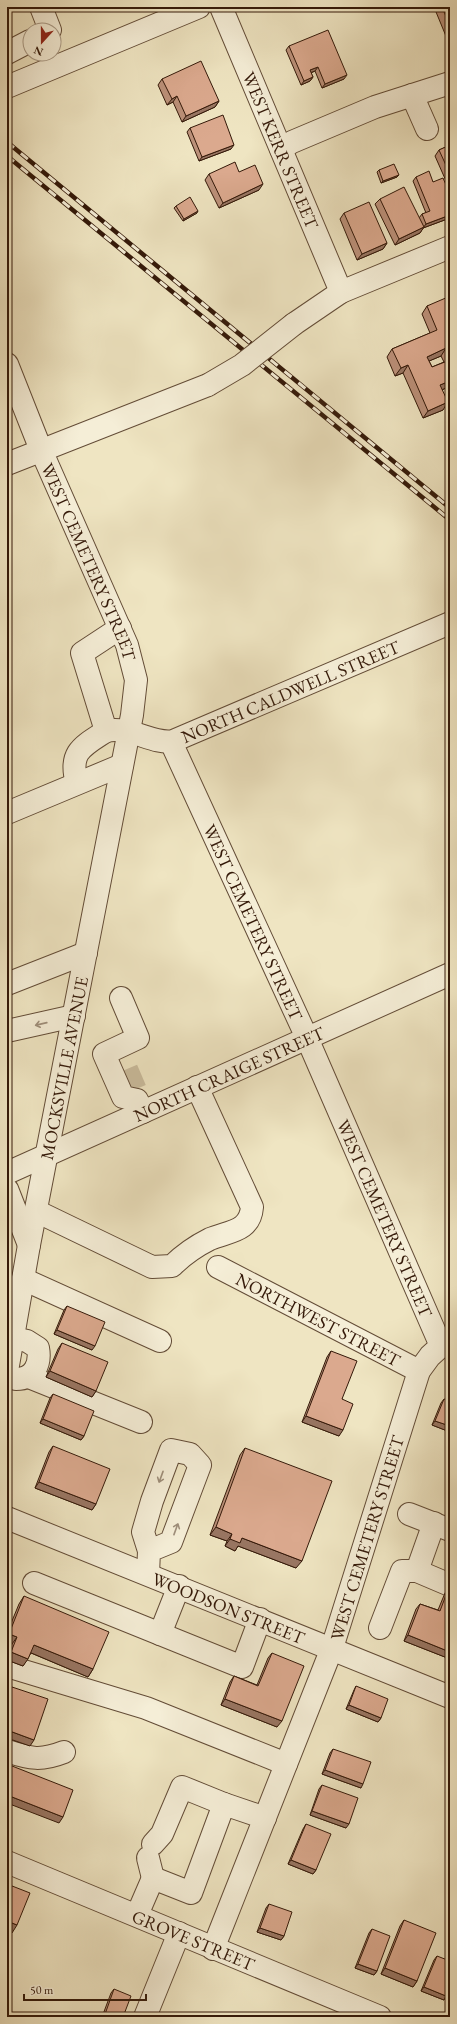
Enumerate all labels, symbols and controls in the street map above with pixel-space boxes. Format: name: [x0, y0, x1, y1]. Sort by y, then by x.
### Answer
north arrow: [22, 22, 62, 62]
text: N: [32, 43, 45, 59]
street label: WEST KERR STREET: [238, 68, 325, 233]
street label: WEST CEMETERY STREET: [36, 459, 142, 663]
street label: NORTH CALDWELL STREET: [178, 634, 404, 748]
street label: WEST CEMETERY STREET: [199, 820, 309, 1024]
street label: MOCKSVILLE AVENUE: [35, 974, 93, 1162]
one-way arrow: [34, 1020, 47, 1028]
street label: NORTH CRAIGE STREET: [130, 1020, 329, 1126]
street label: WEST CEMETERY STREET: [332, 1116, 439, 1321]
street label: NORTHWEST STREET: [232, 1267, 405, 1371]
street label: WEST CEMETERY STREET: [325, 1432, 409, 1643]
one-way arrow: [156, 1470, 164, 1482]
one-way arrow: [173, 1523, 181, 1535]
street label: WOODSON STREET: [149, 1566, 309, 1649]
street label: GROVE STREET: [129, 1904, 259, 1976]
scale bar: [24, 1976, 146, 2002]
text: 50 m: [30, 1982, 54, 1998]

